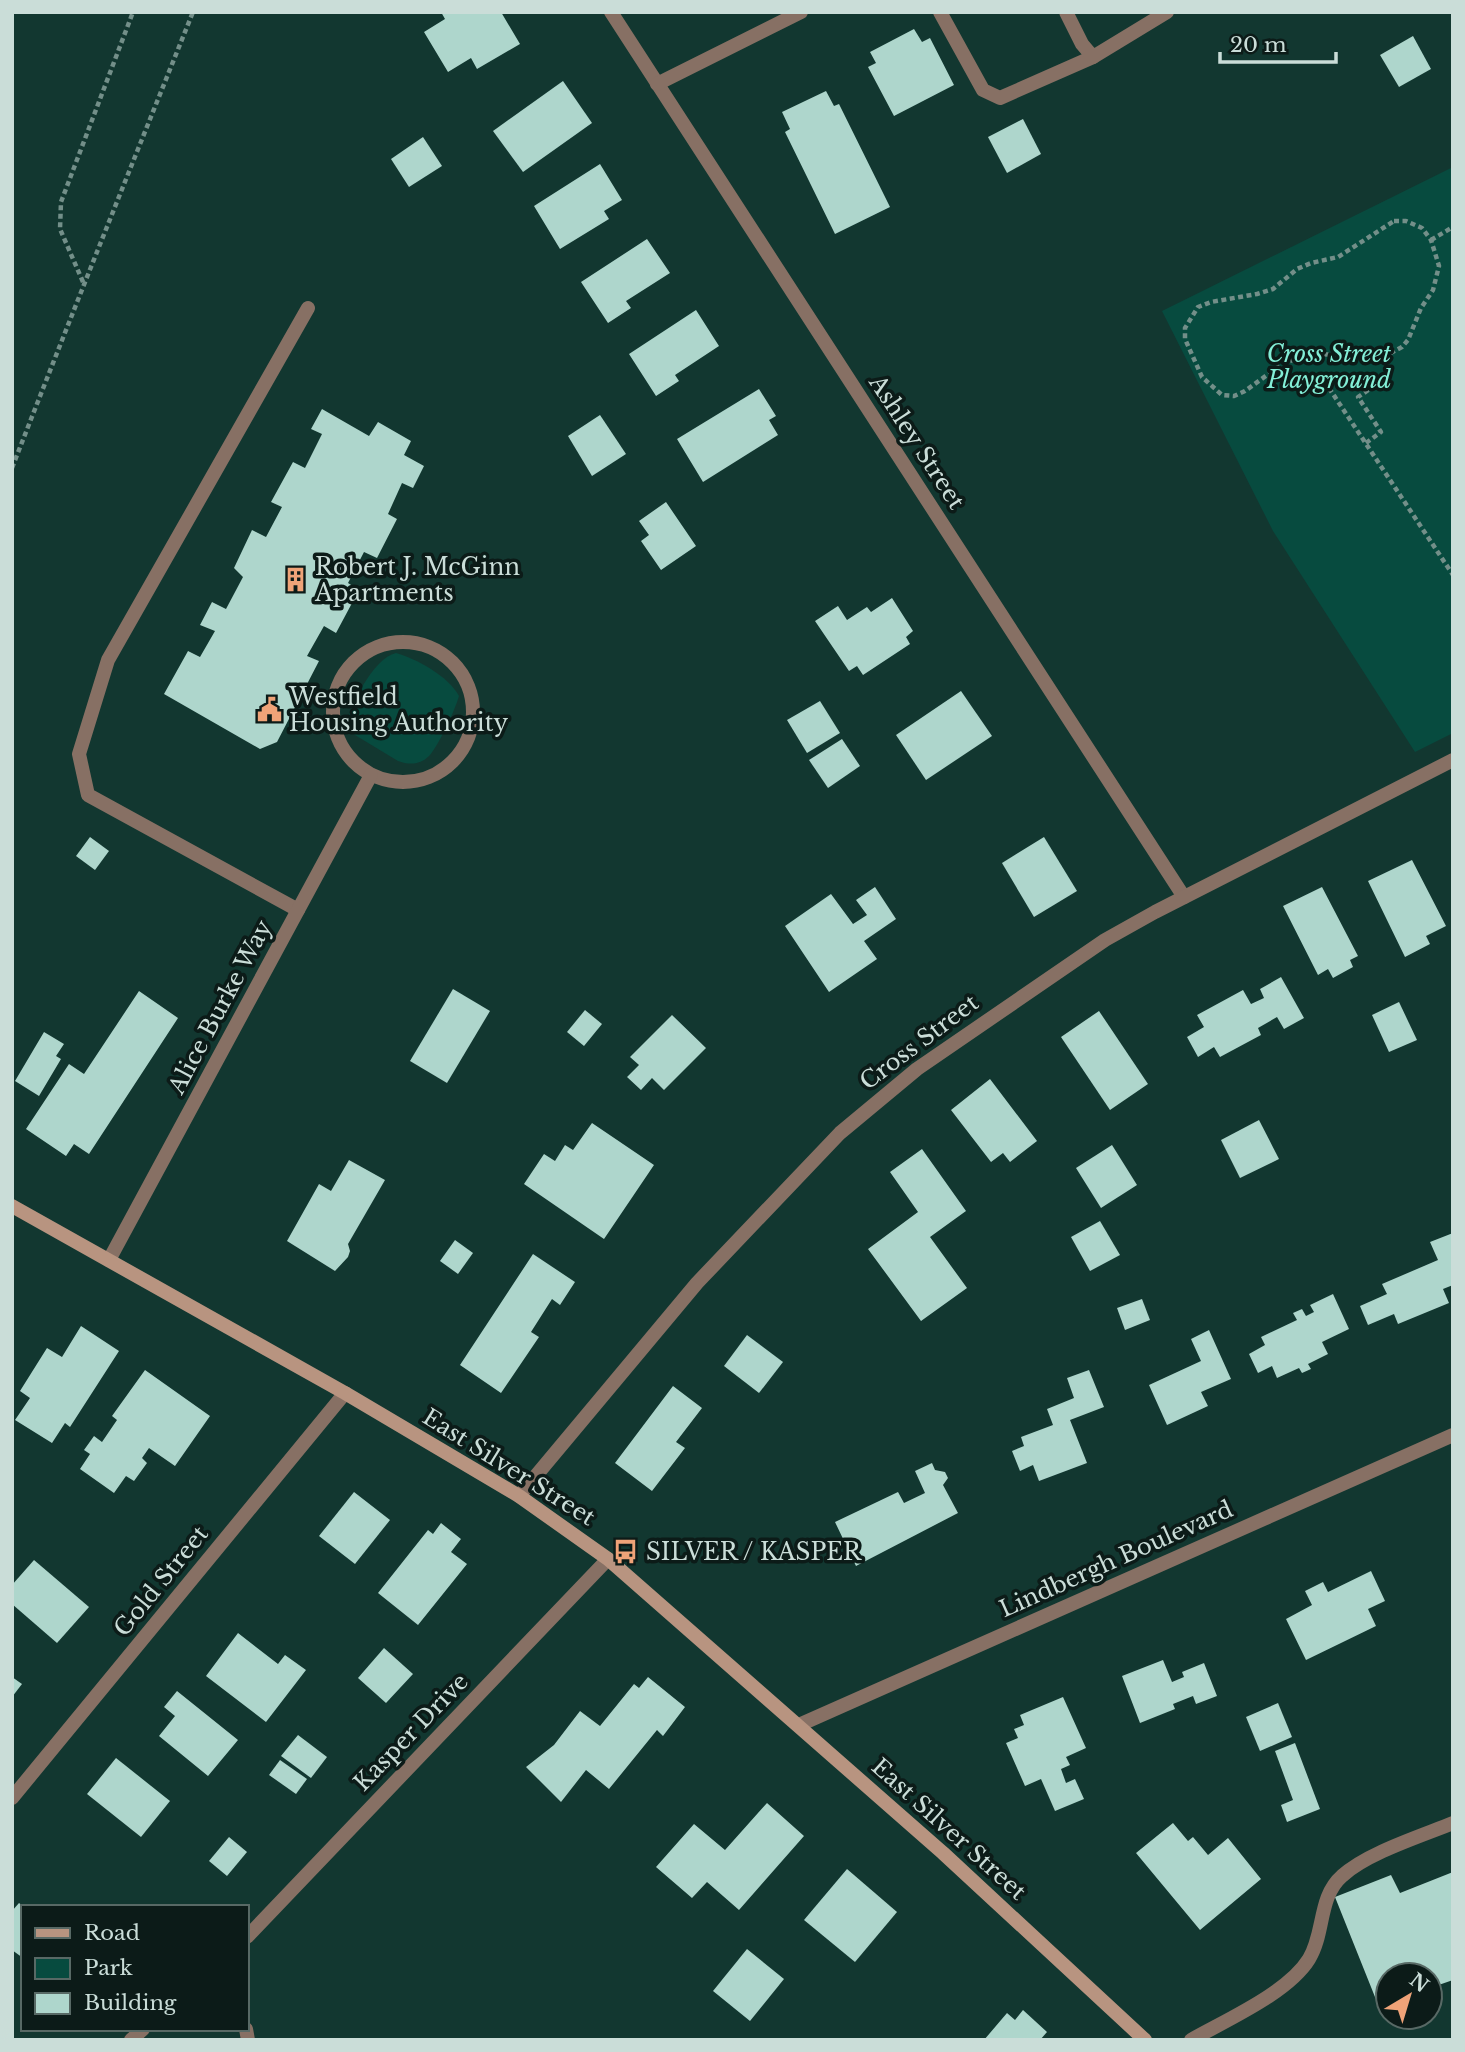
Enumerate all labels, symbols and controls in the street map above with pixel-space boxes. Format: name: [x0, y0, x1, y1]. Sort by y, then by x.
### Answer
scale bar: [1220, 21, 1336, 65]
text: 20 m: [1230, 32, 1287, 58]
park label: Cross Street Playground: [1266, 340, 1392, 394]
street label: Ashley Street: [863, 369, 971, 515]
place label: Robert J. McGinn Apartments: [314, 553, 520, 607]
building icon: Robert J. McGinn Apartments: [281, 566, 309, 594]
place label: Westfield Housing Authority: [288, 683, 508, 737]
public building icon: Westfield Housing Authority: [255, 696, 283, 724]
street label: Alice Burke Way: [162, 915, 278, 1100]
street label: Cross Street: [854, 988, 984, 1096]
street label: East Silver Street: [418, 1403, 601, 1532]
street label: Lindbergh Boulevard: [995, 1495, 1237, 1623]
street label: Gold Street: [108, 1520, 214, 1642]
bus stop icon: SILVER / KASPER: [612, 1538, 640, 1566]
place label: SILVER / KASPER: [646, 1538, 862, 1566]
street label: Kasper Drive: [348, 1667, 474, 1797]
street label: East Silver Street: [866, 1752, 1032, 1906]
legend: [21, 1905, 248, 2031]
text: Road: [84, 1920, 140, 1946]
text: Park: [84, 1955, 133, 1981]
north arrow: [1374, 1961, 1444, 2031]
text: N: [1405, 1968, 1433, 1998]
text: Building: [84, 1990, 177, 2016]

